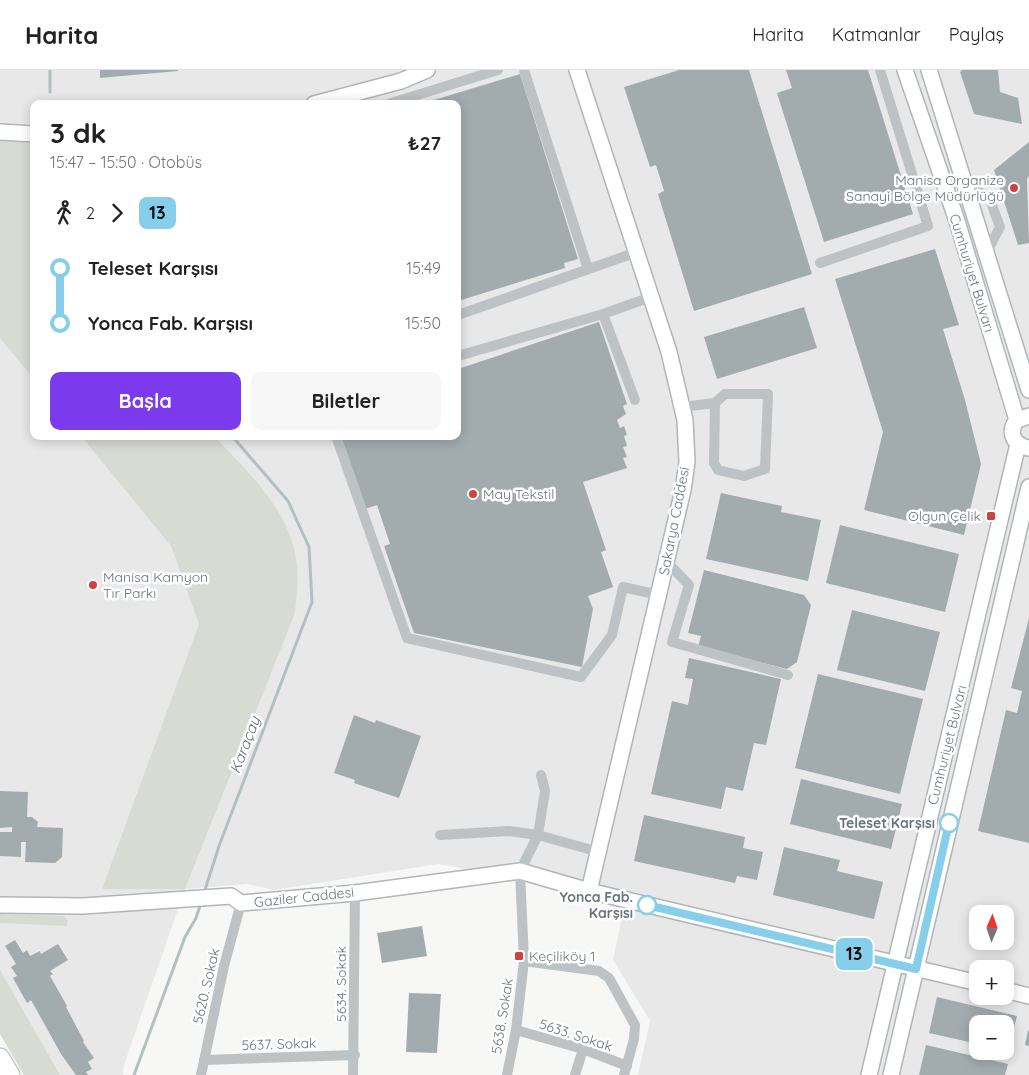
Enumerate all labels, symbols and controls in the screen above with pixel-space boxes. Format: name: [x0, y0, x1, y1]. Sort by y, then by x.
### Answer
text: Harita: [25, 20, 98, 50]
text: Harita: [752, 23, 804, 46]
text: Katmanlar: [832, 23, 921, 46]
text: Paylaş: [949, 23, 1004, 46]
text: 3 dk: [50, 115, 106, 150]
text: ₺27: [408, 131, 441, 155]
text: 15:47 – 15:50 · Otobüs: [50, 152, 202, 172]
place label: Manisa Organize Sanayi Bölge Müdürlüğü: [846, 171, 1004, 205]
marker: Manisa Organize Sanayi Bölge Müdürlüğü: [1008, 182, 1020, 194]
icon: walk: [50, 199, 78, 227]
icon: forward: [103, 199, 131, 227]
text: 13: [149, 201, 166, 224]
text: 2: [86, 203, 95, 223]
street label: Cumhuriyet Bulvarı: [945, 212, 999, 334]
text: Teleset Karşısı: [88, 256, 218, 280]
text: 15:49: [406, 258, 441, 278]
text: Yonca Fab. Karşısı: [88, 311, 253, 335]
text: 15:50: [405, 313, 441, 333]
button: Başla: [50, 372, 241, 430]
button: Biletler: [251, 372, 441, 430]
street label: Sakarya Caddesi: [655, 465, 693, 577]
place label: May Tekstil: [483, 485, 554, 503]
marker: May Tekstil: [467, 488, 479, 500]
place label: Olgun Çelik: [908, 507, 981, 525]
marker: Olgun Çelik: [985, 510, 997, 522]
place label: Manisa Kamyon Tır Parkı: [103, 568, 208, 602]
marker: Manisa Kamyon Tır Parkı: [87, 579, 99, 591]
street label: Cumhuriyet Bulvarı: [923, 683, 971, 807]
water label: Karaçay: [225, 712, 265, 776]
marker: Teleset Karşısı: [939, 813, 959, 833]
place label: Teleset Karşısı: [839, 814, 935, 832]
street label: Gaziler Caddesi: [253, 883, 355, 911]
place label: Yonca Fab. Karşısı: [560, 888, 633, 922]
marker: Yonca Fab. Karşısı: [637, 895, 657, 915]
north arrow: [969, 905, 1014, 950]
map controls: [969, 905, 1014, 1060]
line badge: 13: [832, 938, 876, 970]
text: 13: [846, 942, 862, 965]
street label: 5620. Sokak: [189, 946, 223, 1026]
street label: 5634. Sokak: [332, 946, 350, 1022]
place label: Keçiliköy 1: [529, 947, 595, 965]
marker: Keçiliköy 1: [513, 950, 525, 962]
button: +: [969, 960, 1014, 1005]
street label: 5638. Sokak: [487, 977, 517, 1055]
street label: 5633. Sokak: [537, 1015, 615, 1055]
button: −: [969, 1015, 1014, 1060]
street label: 5637. Sokak: [241, 1034, 317, 1054]

